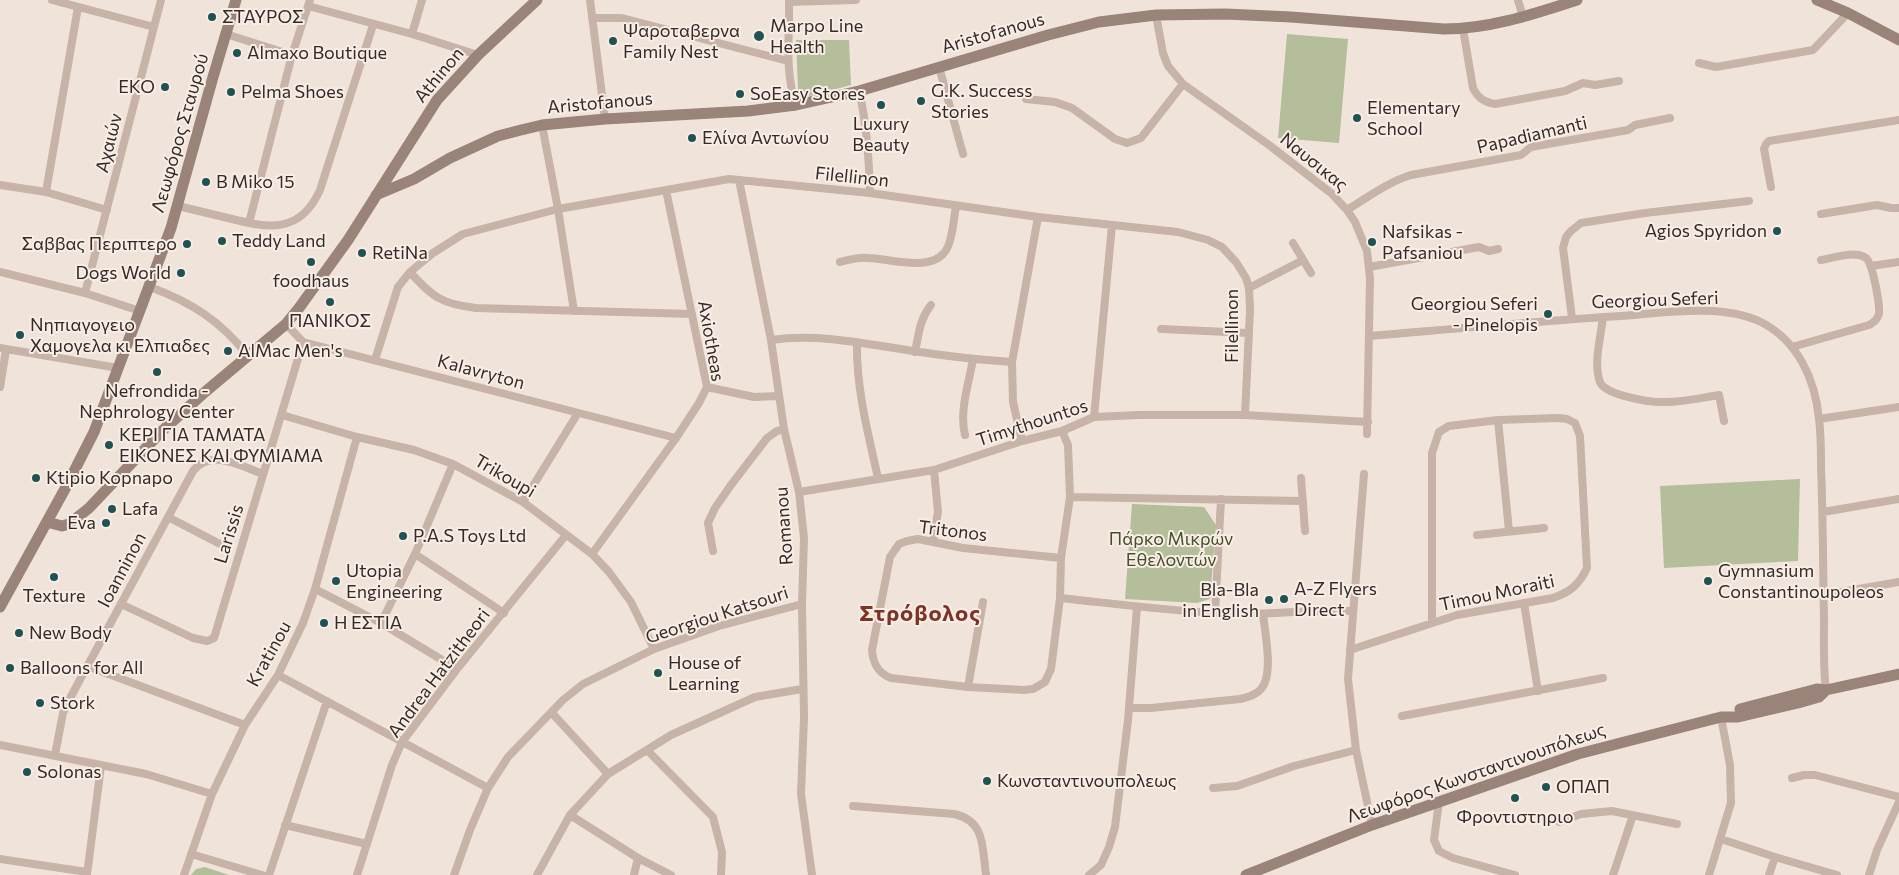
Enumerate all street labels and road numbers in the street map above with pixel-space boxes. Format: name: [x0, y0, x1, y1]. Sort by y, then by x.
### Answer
street label: Aristofanous: [939, 8, 1047, 58]
street label: Athinon: [410, 43, 468, 107]
street label: Λεωφόρος Σταυρού: [147, 51, 213, 215]
street label: Aristofanous: [546, 88, 654, 118]
street label: Αχαιών: [91, 111, 127, 175]
street label: Papadiamanti: [1475, 112, 1589, 158]
street label: Ναυσικας: [1276, 128, 1352, 196]
street label: Filellinon: [814, 162, 890, 192]
street label: Georgiou Seferi: [1591, 287, 1719, 313]
street label: Filellinon: [1221, 289, 1243, 363]
street label: Axiotheas: [693, 299, 729, 383]
street label: Kalavryton: [435, 350, 527, 394]
street label: Timythountos: [974, 395, 1090, 451]
street label: Trikoupi: [470, 450, 540, 502]
street label: Romanou: [770, 486, 798, 566]
street label: Larissis: [210, 502, 248, 566]
street label: Tritonos: [917, 516, 989, 546]
street label: Ioanninon: [93, 529, 151, 611]
street label: Timou Moraiti: [1437, 570, 1557, 616]
street label: Georgiou Katsouri: [643, 582, 791, 648]
street label: Andrea Hatzitheori: [383, 604, 495, 742]
street label: Kratinou: [242, 617, 296, 691]
street label: Λεωφόρος Κωνσταντινουπόλεως: [1344, 718, 1608, 828]

